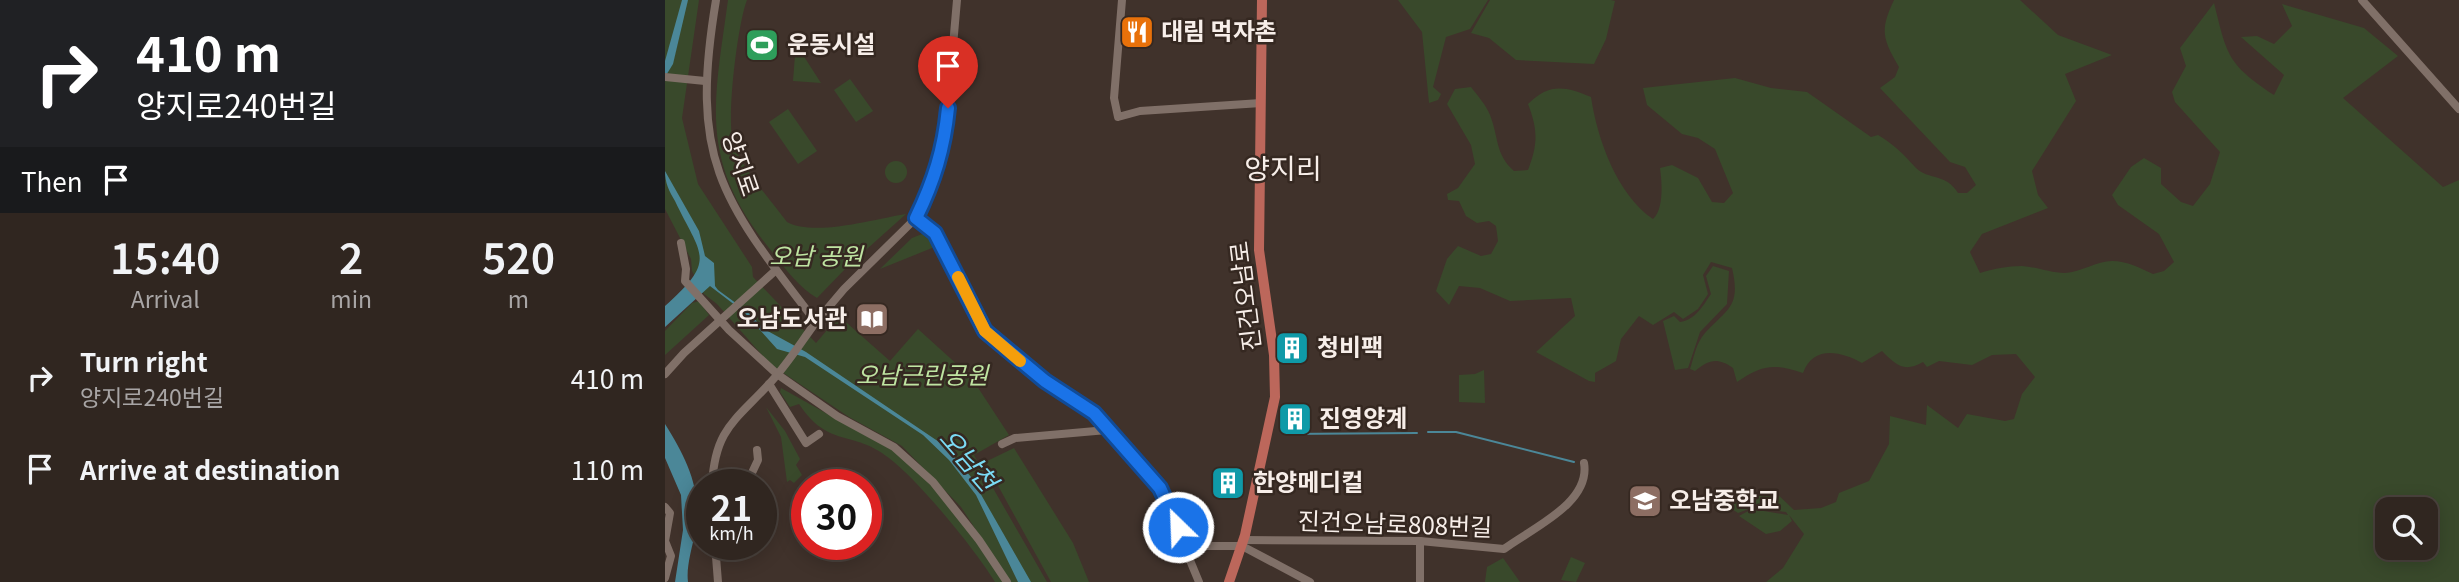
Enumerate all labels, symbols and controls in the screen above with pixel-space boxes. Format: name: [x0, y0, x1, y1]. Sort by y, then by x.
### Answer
place label: 대림 먹자촌: [1161, 12, 1277, 47]
restaurant icon: 대림 먹자촌: [1118, 13, 1156, 51]
text: 410 m: [136, 15, 281, 86]
place label: 운동시설: [787, 25, 875, 60]
sports icon: 운동시설: [743, 26, 781, 64]
icon: right: [21, 28, 112, 119]
pin: [918, 36, 978, 108]
icon: arrive: [929, 47, 967, 85]
text: 양지로240번길: [136, 81, 336, 127]
street label: 양지로: [715, 126, 770, 200]
district label: 양지리: [1244, 147, 1322, 187]
icon: arrive: [97, 161, 135, 199]
text: Then: [21, 162, 83, 199]
text: 15:40: [110, 225, 220, 286]
text: 2: [339, 225, 363, 286]
text: 520: [482, 225, 555, 286]
park label: 오남 공원: [769, 237, 865, 272]
street label: 진건오남로: [1219, 239, 1268, 353]
text: Arrival: [131, 281, 200, 315]
text: min: [330, 281, 372, 315]
text: m: [508, 281, 529, 315]
place label: 오남도서관: [737, 299, 847, 334]
library icon: 오남도서관: [853, 300, 891, 338]
place label: 청비팩: [1317, 328, 1383, 363]
building icon: 청비팩: [1273, 329, 1311, 367]
text: Turn right: [80, 342, 208, 379]
park label: 오남근린공원: [856, 356, 990, 391]
icon: right: [21, 359, 59, 397]
text: 410 m: [571, 359, 644, 396]
text: 양지로240번길: [80, 379, 224, 413]
place label: 진영양계: [1319, 399, 1407, 434]
building icon: 진영양계: [1276, 400, 1314, 438]
water label: 오남천: [932, 419, 1009, 500]
icon: arrive: [21, 450, 59, 488]
text: Arrive at destination: [80, 450, 341, 487]
text: 110 m: [571, 450, 644, 487]
place label: 한양메디컬: [1253, 463, 1363, 498]
building icon: 한양메디컬: [1209, 464, 1247, 502]
speed limit sign: 30: [791, 469, 882, 560]
text: 21: [711, 480, 752, 531]
place label: 오남중학교: [1669, 481, 1779, 516]
school or university icon: 오남중학교: [1626, 482, 1664, 520]
position arrow: [1141, 490, 1215, 564]
map controls: [2375, 497, 2438, 560]
button: search: [2375, 497, 2438, 560]
street label: 진건오남로808번길: [1297, 502, 1493, 543]
text: km/h: [709, 519, 754, 545]

